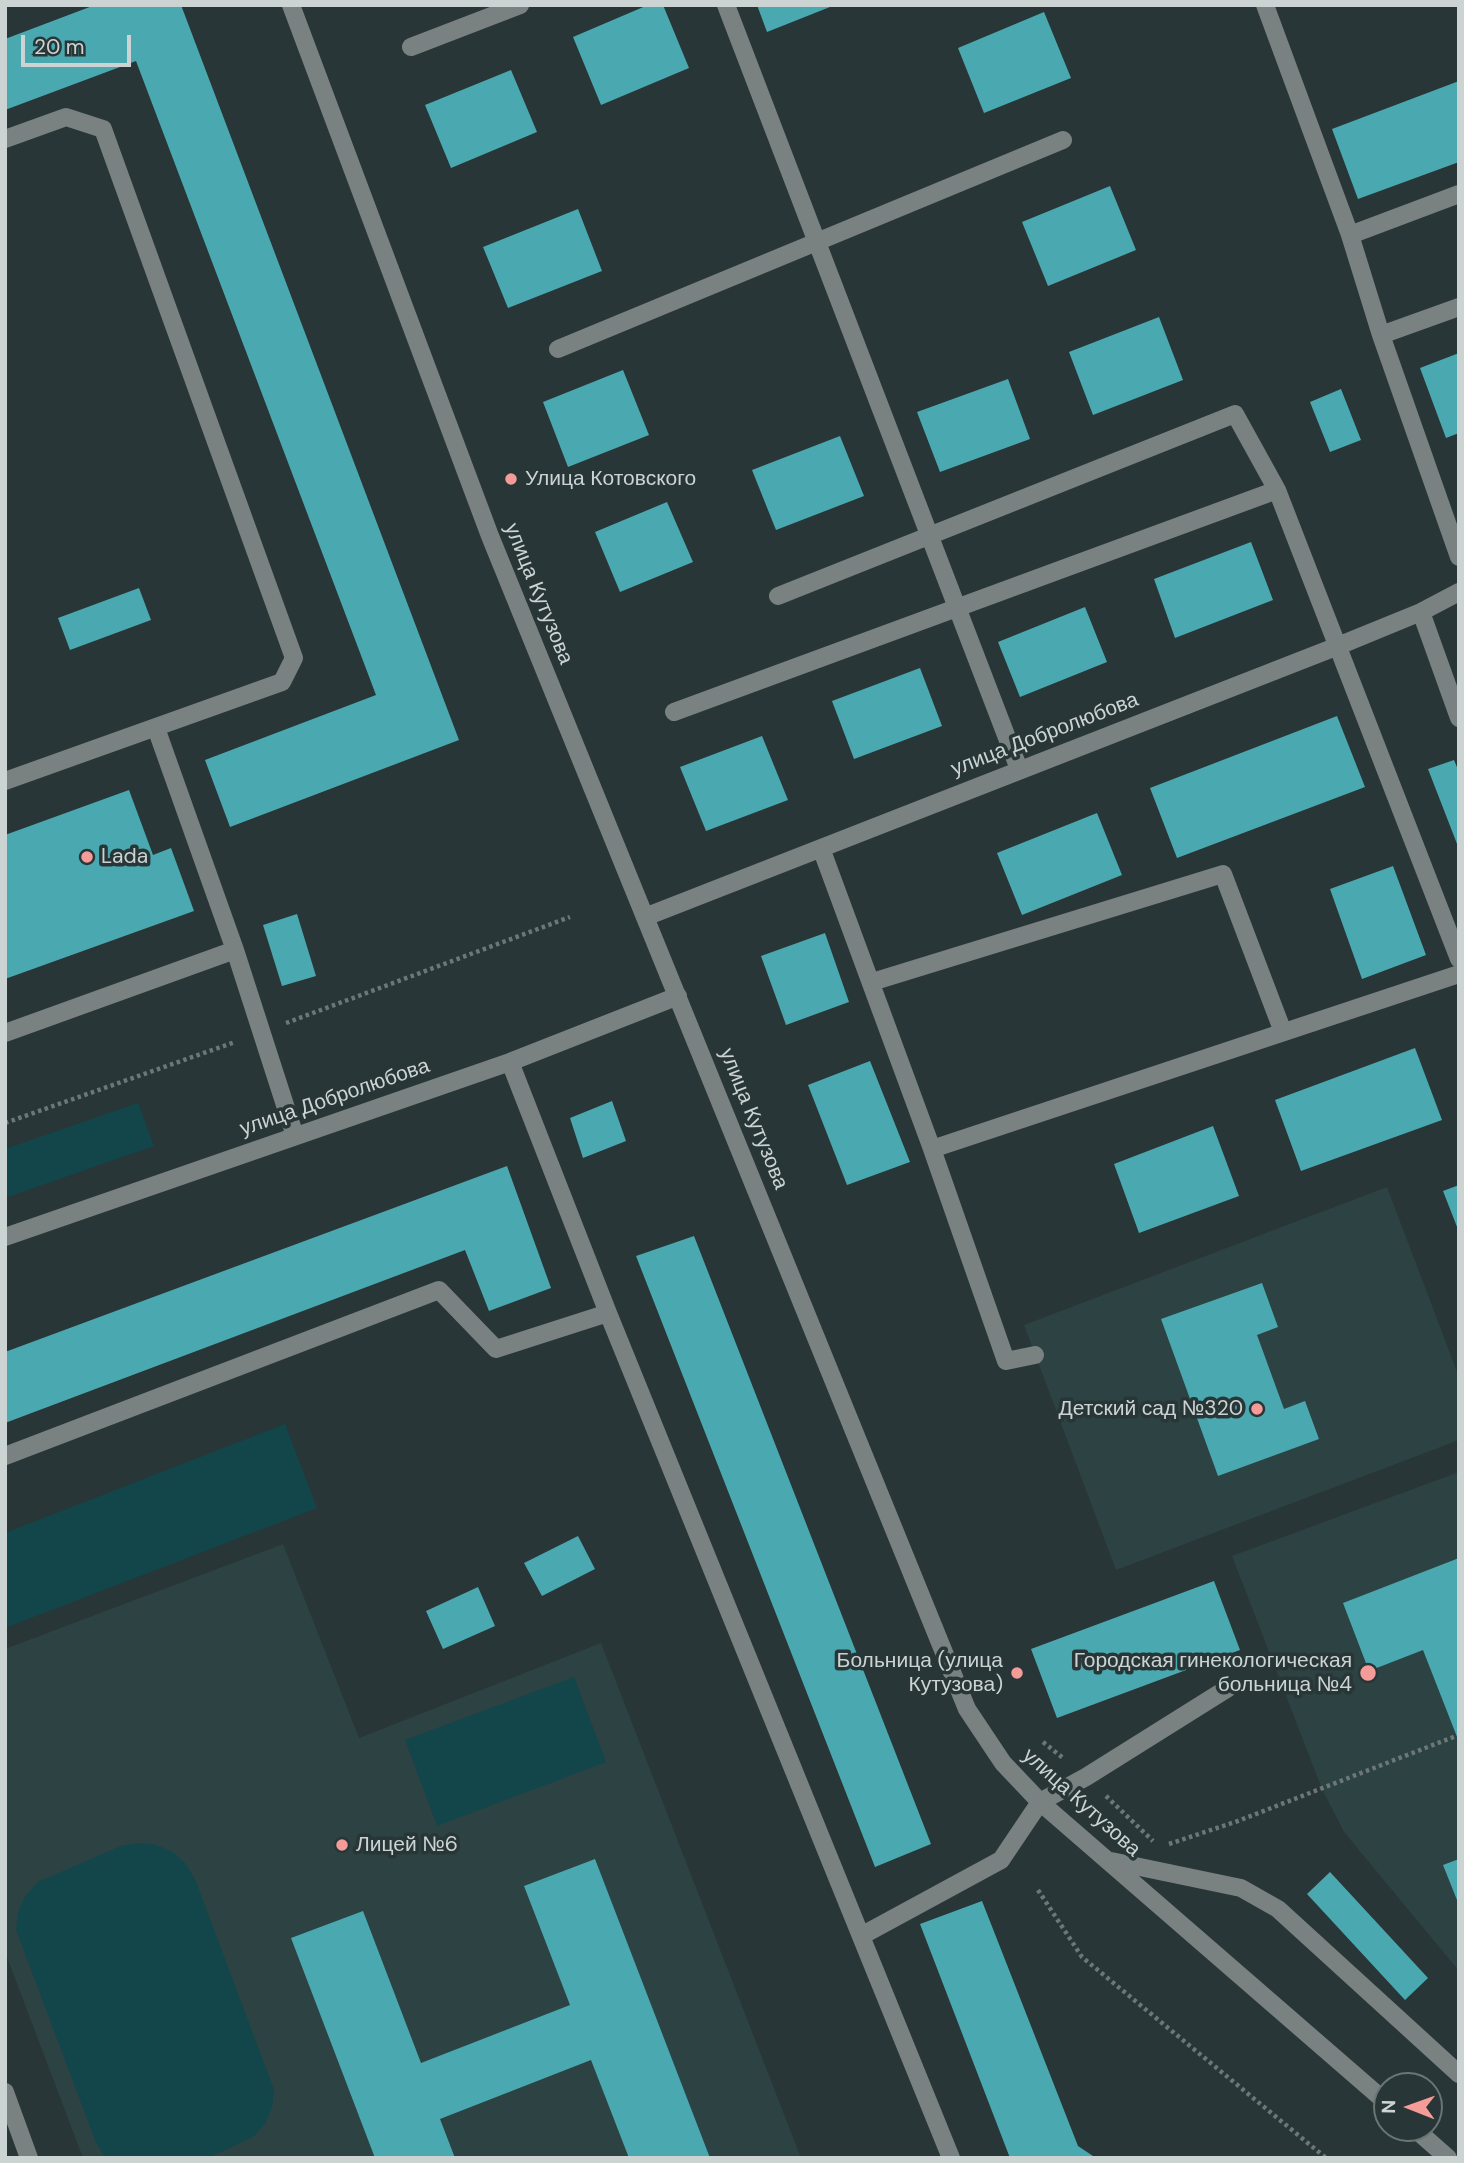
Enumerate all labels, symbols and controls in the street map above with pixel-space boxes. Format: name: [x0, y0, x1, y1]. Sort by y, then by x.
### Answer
scale bar: [24, 21, 135, 65]
text: 20 m: [34, 33, 85, 61]
place label: Улица Котовского: [525, 466, 696, 492]
marker: Улица Котовского: [503, 471, 519, 487]
street label: улица Кутузова: [498, 520, 578, 668]
street label: улица Добролюбова: [948, 688, 1142, 782]
place label: Lada: [101, 844, 148, 870]
marker: Lada: [79, 849, 95, 865]
street label: улица Кутузова: [713, 1045, 793, 1193]
street label: улица Добролюбова: [237, 1054, 433, 1142]
place label: Детский сад №320: [1058, 1396, 1243, 1422]
marker: Детский сад №320: [1249, 1401, 1265, 1417]
place label: Больница (улица Кутузова): [837, 1648, 1003, 1698]
place label: Городская гинекологическая больница №4: [1074, 1648, 1352, 1698]
marker: Городская гинекологическая больница №4: [1358, 1663, 1378, 1683]
marker: Больница (улица Кутузова): [1009, 1665, 1025, 1681]
street label: улица Кутузова: [1017, 1743, 1145, 1863]
place label: Лицей №6: [356, 1832, 458, 1858]
marker: Лицей №6: [334, 1837, 350, 1853]
north arrow: [1373, 2072, 1443, 2142]
text: N: [1376, 2100, 1401, 2114]

